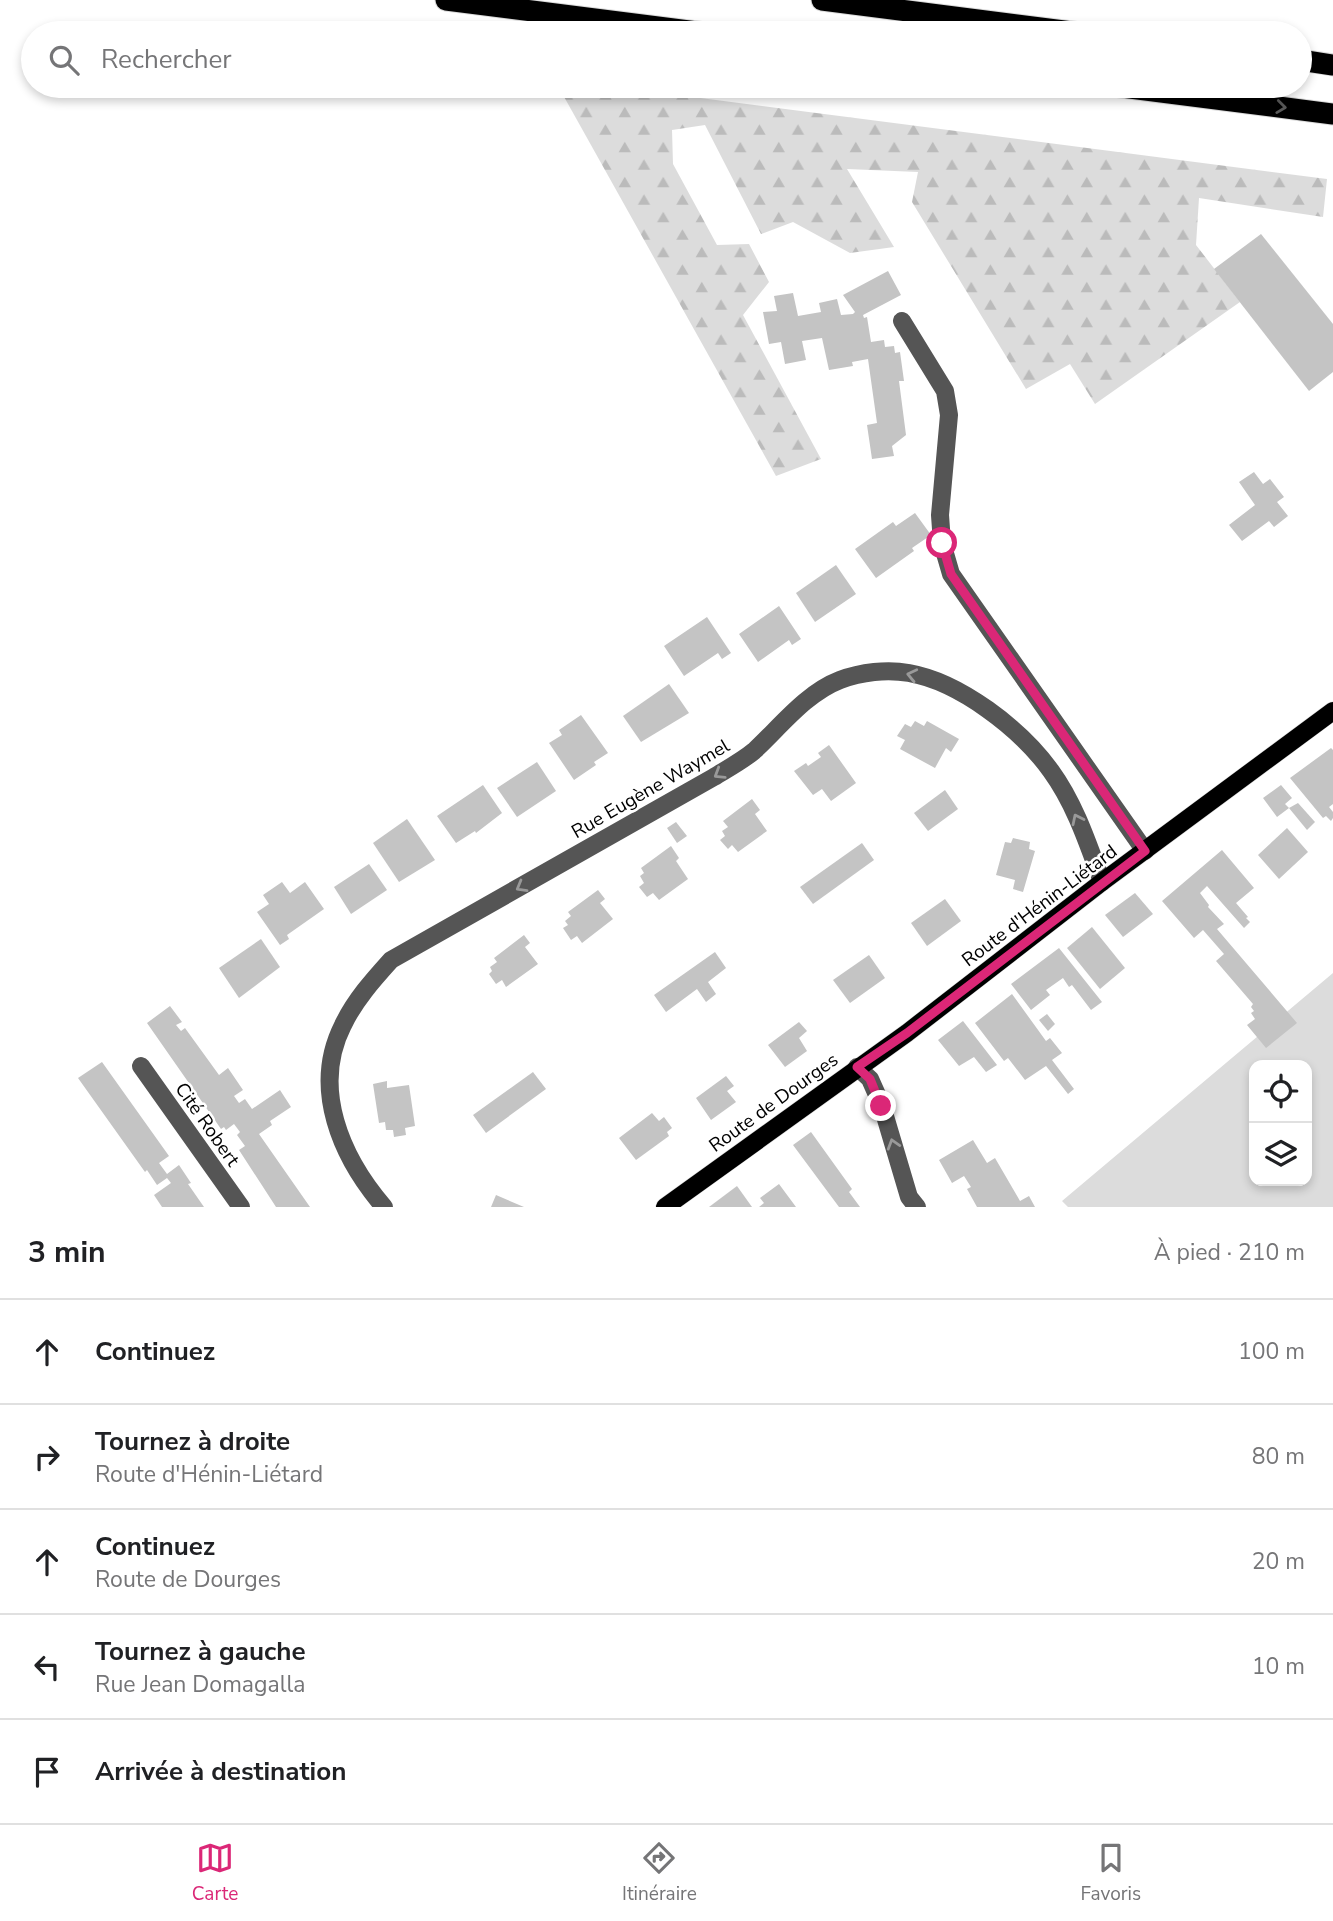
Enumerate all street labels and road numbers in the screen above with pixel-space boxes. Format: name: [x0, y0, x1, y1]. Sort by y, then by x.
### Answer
street label: Rue Eugène Waymel: [567, 733, 735, 845]
street label: Route d'Hénin-Liétard: [957, 839, 1123, 973]
street label: Route de Dourges: [704, 1047, 843, 1159]
street label: Cité Robert: [169, 1077, 246, 1172]

